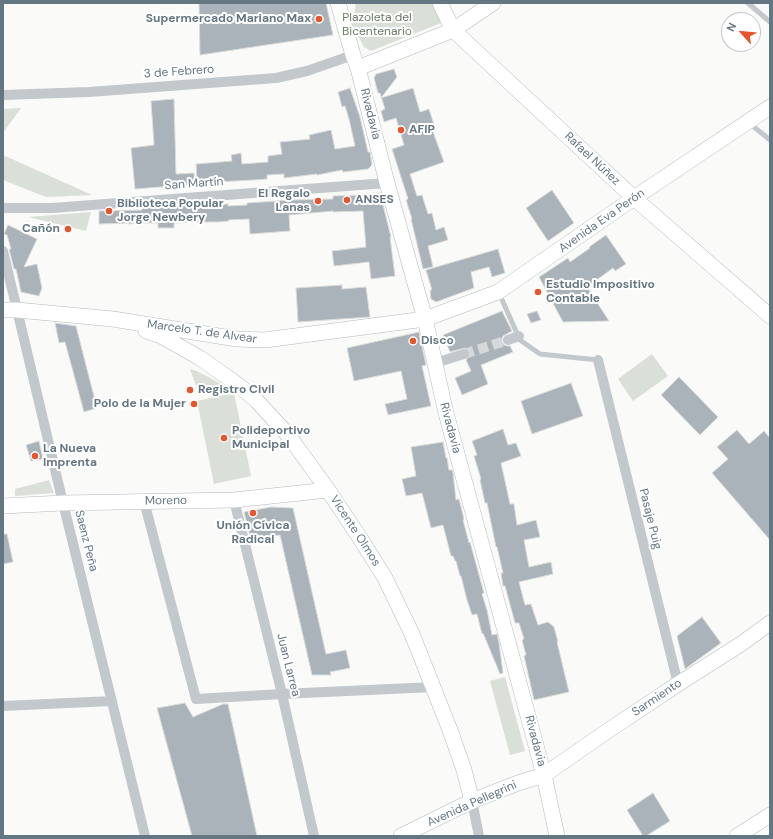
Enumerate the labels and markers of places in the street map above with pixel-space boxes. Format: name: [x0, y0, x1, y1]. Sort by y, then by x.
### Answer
place label: Supermercado Mariano Max: [146, 12, 311, 26]
marker: Supermercado Mariano Max: [314, 14, 324, 24]
place label: AFIP: [409, 123, 435, 137]
marker: AFIP: [396, 125, 406, 135]
place label: El Regalo Lanas: [258, 187, 310, 215]
place label: ANSES: [355, 193, 394, 207]
marker: ANSES: [342, 195, 352, 205]
marker: El Regalo Lanas: [313, 196, 323, 206]
place label: Biblioteca Popular Jorge Newbery: [117, 197, 224, 225]
marker: Biblioteca Popular Jorge Newbery: [104, 206, 114, 216]
place label: Cañón: [22, 222, 60, 236]
marker: Cañón: [63, 224, 73, 234]
place label: Estudio Impositivo Contable: [546, 278, 655, 306]
marker: Estudio Impositivo Contable: [533, 287, 543, 297]
place label: Disco: [421, 334, 454, 348]
marker: Disco: [408, 336, 418, 346]
place label: Registro Civil: [198, 383, 274, 397]
marker: Registro Civil: [185, 385, 195, 395]
place label: Polo de la Mujer: [94, 397, 186, 411]
marker: Polo de la Mujer: [189, 399, 199, 409]
place label: Polideportivo Municipal: [232, 424, 310, 452]
marker: Polideportivo Municipal: [219, 433, 229, 443]
place label: La Nueva Imprenta: [43, 442, 97, 470]
marker: La Nueva Imprenta: [30, 451, 40, 461]
marker: Unión Cívica Radical: [248, 508, 258, 518]
place label: Unión Cívica Radical: [217, 519, 289, 547]

